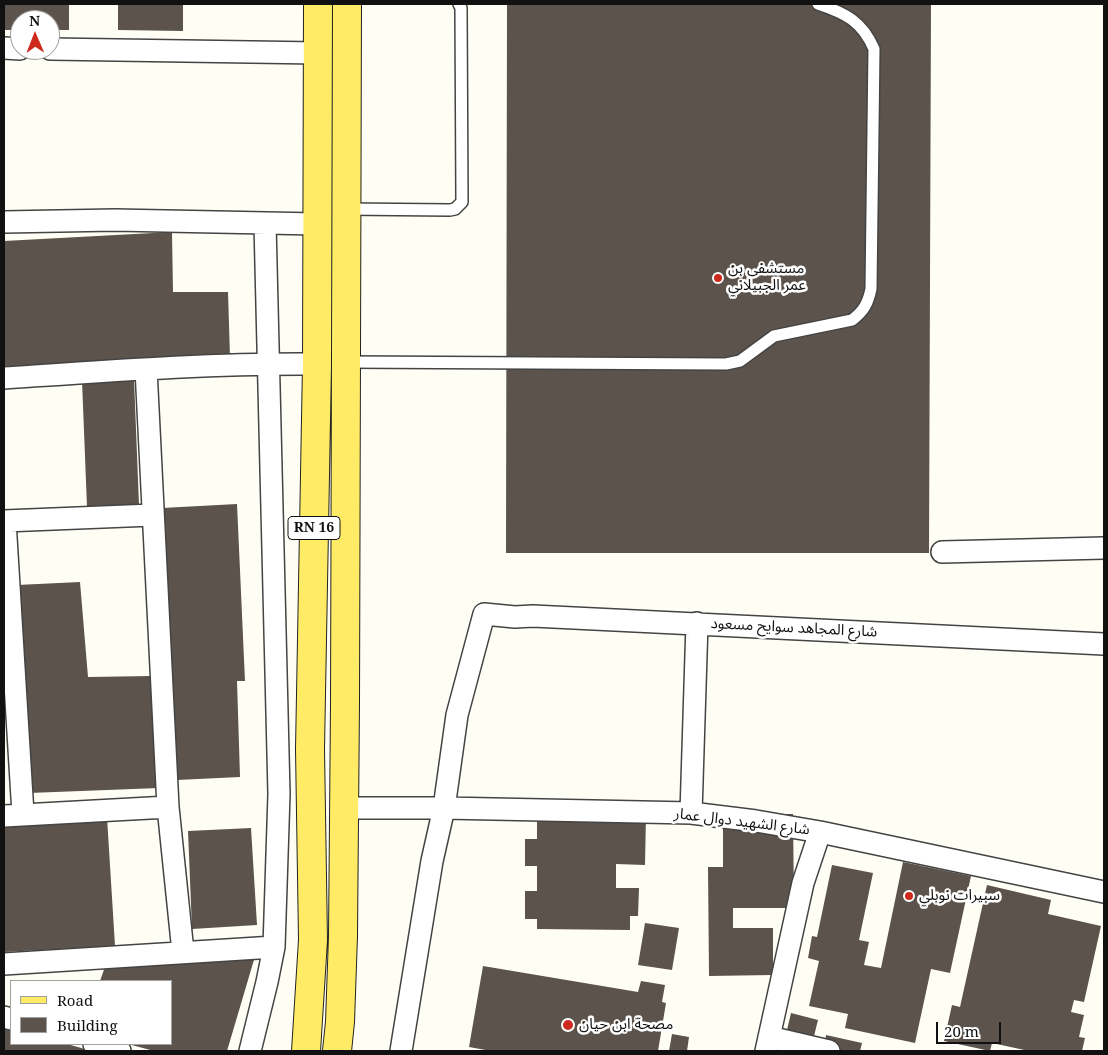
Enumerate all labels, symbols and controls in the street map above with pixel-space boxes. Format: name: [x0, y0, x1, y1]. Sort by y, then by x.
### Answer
north arrow: [10, 10, 60, 60]
text: N: [29, 11, 40, 30]
place label: مستشفى بن عمر الجبيلاني: [728, 260, 806, 295]
marker: مستشفى بن عمر الجبيلاني: [712, 272, 724, 284]
road number: RN 16: [288, 516, 340, 540]
street label: شارع المجاهد سوايح مسعود: [710, 615, 878, 641]
street label: شارع الشهيد دوال عمار: [673, 805, 811, 839]
place label: سبيرات نوبلي: [919, 887, 1000, 905]
marker: سبيرات نوبلي: [903, 890, 915, 902]
legend: [10, 980, 172, 1045]
text: Road: [57, 990, 93, 1010]
scale bar: [938, 1012, 1003, 1044]
text: Building: [57, 1015, 118, 1035]
place label: مصحة ابن حيان: [579, 1016, 673, 1034]
marker: مصحة ابن حيان: [561, 1018, 575, 1032]
text: 20 m: [944, 1021, 979, 1041]

